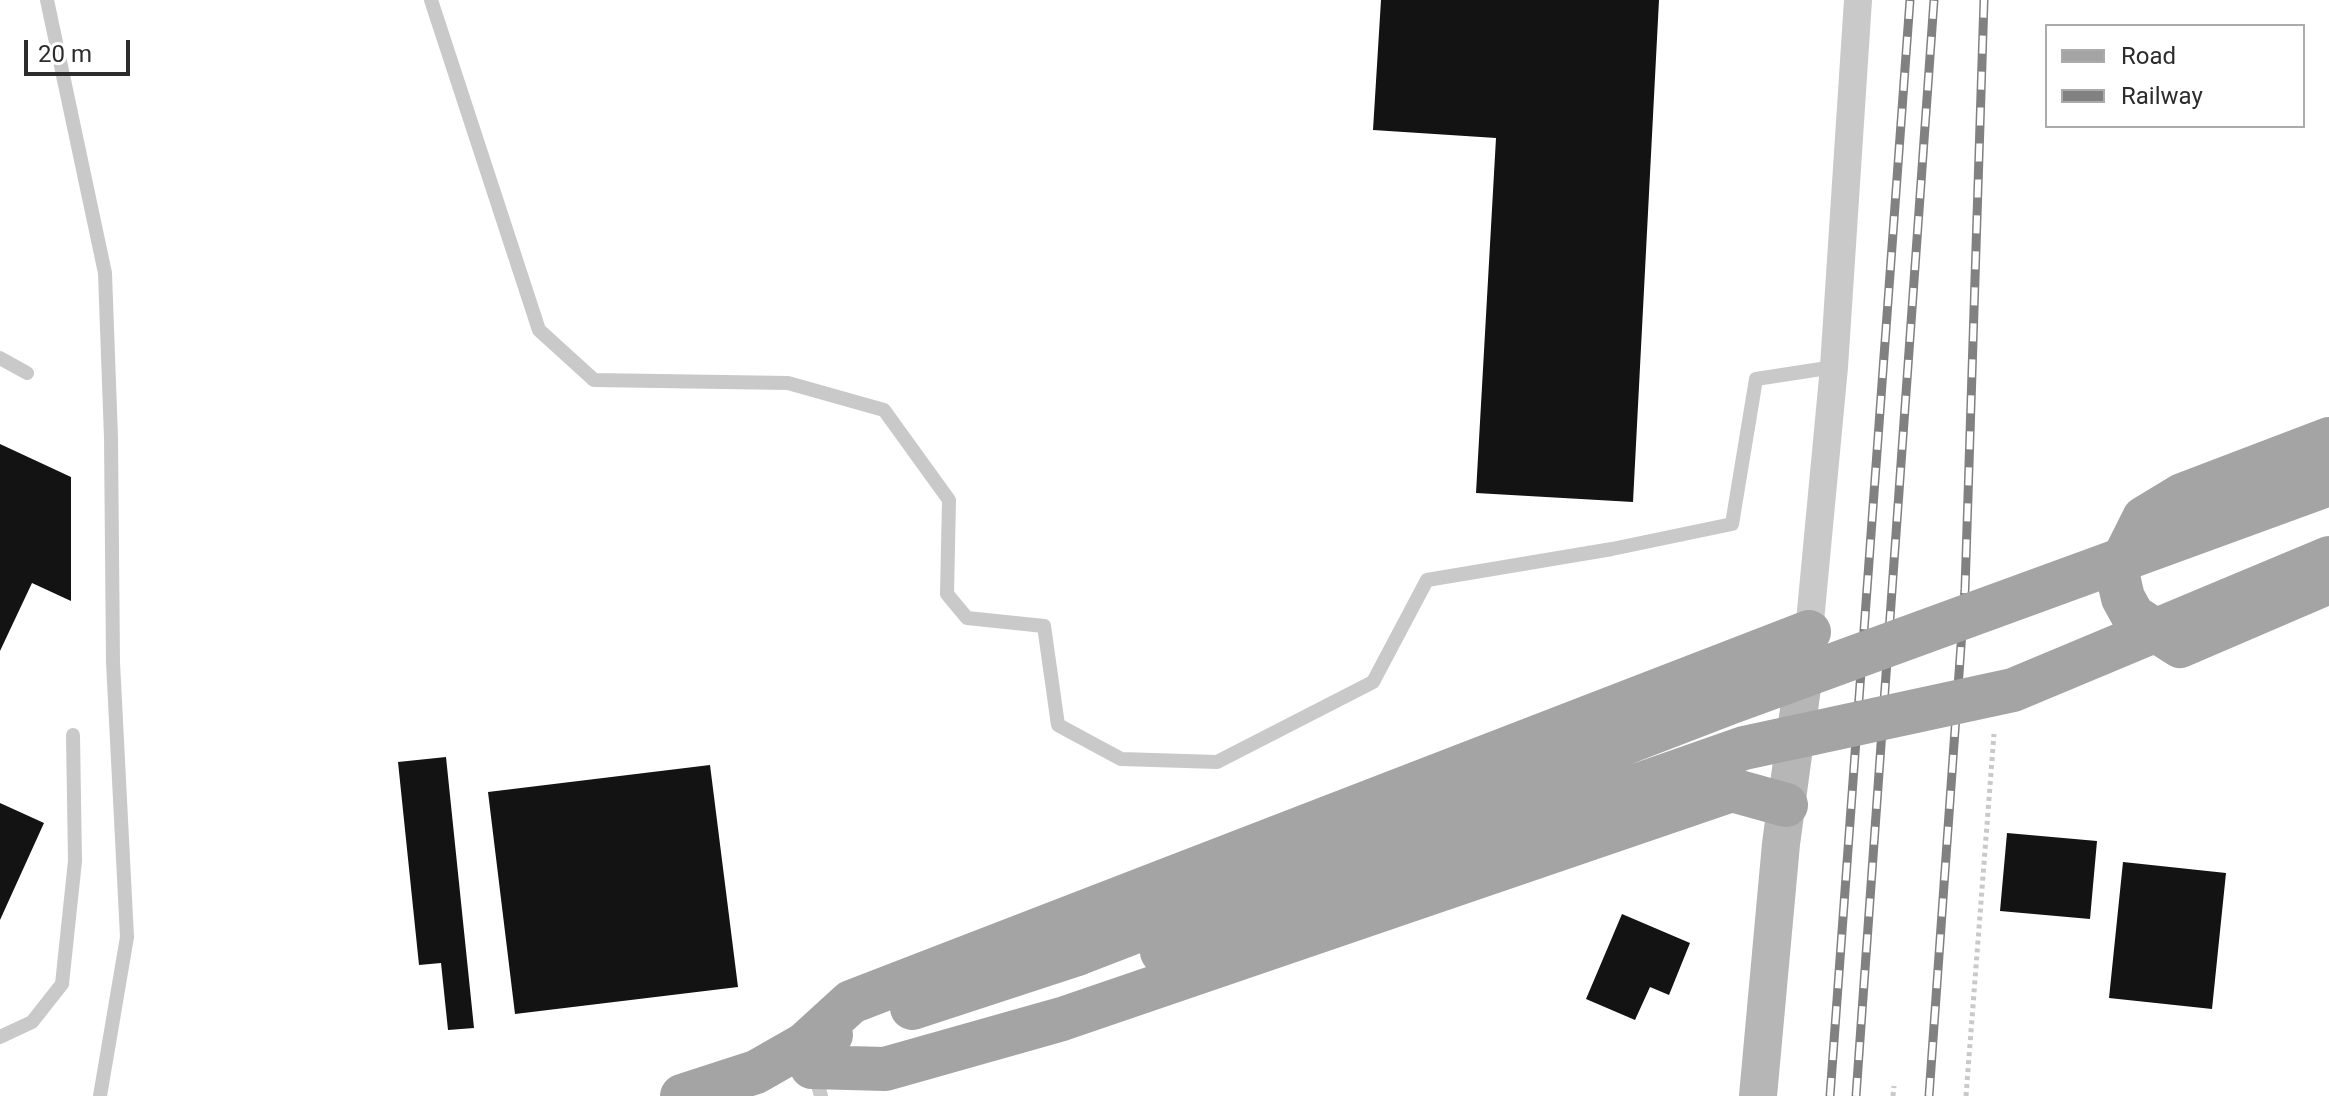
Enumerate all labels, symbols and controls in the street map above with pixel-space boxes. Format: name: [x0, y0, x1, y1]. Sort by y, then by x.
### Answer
scale bar: [28, 24, 134, 74]
legend: [2045, 24, 2305, 128]
text: 20 m: [38, 40, 92, 68]
text: Road: [2121, 42, 2176, 70]
text: Railway: [2121, 82, 2203, 110]

